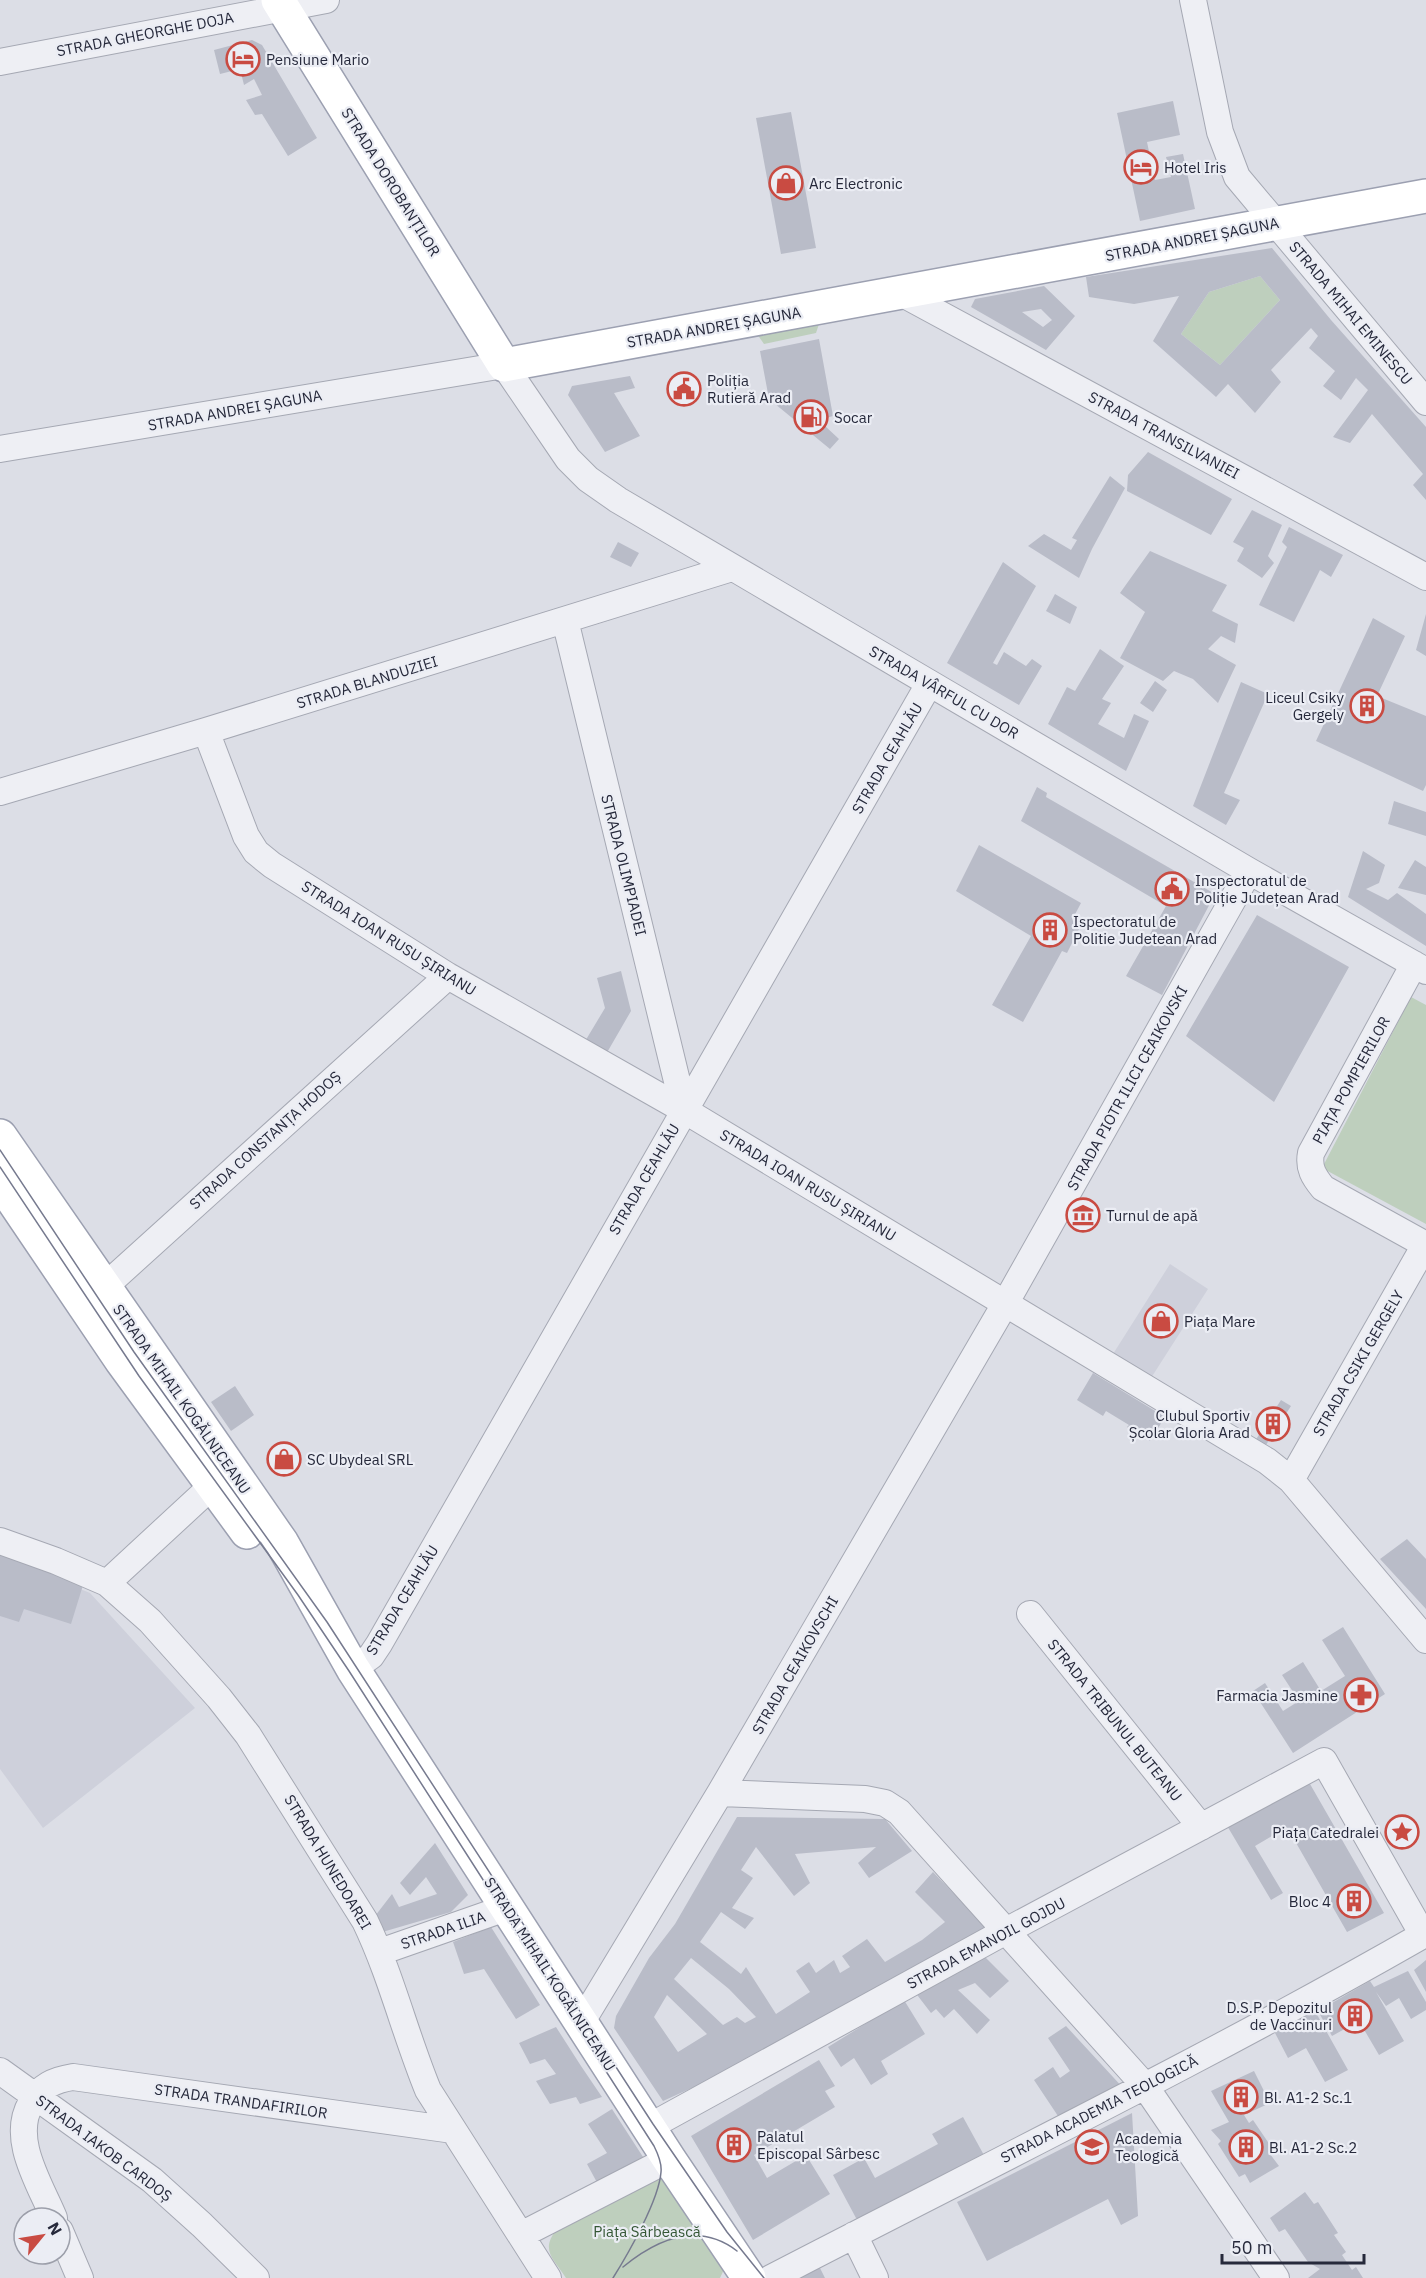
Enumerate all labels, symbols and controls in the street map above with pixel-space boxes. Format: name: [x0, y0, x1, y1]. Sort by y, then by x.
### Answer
street label: STRADA GHEORGHE DOJA: [55, 7, 236, 61]
hotel icon: Pensiune Mario: [225, 41, 261, 77]
place label: Pensiune Mario: [266, 50, 369, 69]
street label: STRADA DOROBANȚILOR: [337, 104, 445, 260]
hotel icon: Hotel Iris: [1123, 149, 1159, 185]
place label: Hotel Iris: [1164, 158, 1227, 177]
shop icon: Arc Electronic: [768, 165, 804, 201]
place label: Arc Electronic: [809, 174, 903, 193]
street label: STRADA ANDREI ȘAGUNA: [1104, 213, 1281, 265]
street label: STRADA MIHAI EMINESCU: [1285, 237, 1417, 389]
street label: STRADA ANDREI ȘAGUNA: [625, 302, 803, 352]
public building icon: Poliția Rutieră Arad: [666, 371, 702, 407]
place label: Poliția Rutieră Arad: [707, 371, 791, 407]
street label: STRADA ANDREI ȘAGUNA: [146, 385, 324, 435]
street label: STRADA TRANSILVANIEI: [1085, 387, 1243, 483]
fuel station icon: Socar: [793, 399, 829, 435]
place label: Socar: [834, 408, 873, 427]
street label: STRADA VÂRFUL CU DOR: [866, 641, 1022, 743]
street label: STRADA BLANDUZIEI: [294, 651, 440, 713]
place label: Liceul Csiky Gergely: [1265, 688, 1345, 724]
building icon: Liceul Csiky Gergely: [1349, 688, 1385, 724]
street label: STRADA CEAHLĂU: [848, 699, 926, 817]
street label: STRADA OLIMPIADEI: [597, 792, 651, 938]
public building icon: Inspectoratul de Poliție Județean Arad: [1154, 871, 1190, 907]
place label: Inspectoratul de Poliție Județean Arad: [1195, 871, 1339, 907]
street label: STRADA IOAN RUSU ȘIRIANU: [298, 876, 480, 1000]
building icon: Ispectoratul de Politie Judetean Arad: [1032, 912, 1068, 948]
place label: Ispectoratul de Politie Judetean Arad: [1073, 912, 1217, 948]
street label: STRADA PIOTR ILICI CEAIKOVSKI: [1063, 982, 1191, 1194]
street label: PIAȚA POMPIERILOR: [1308, 1013, 1394, 1147]
street label: STRADA CONSTANȚA HODOȘ: [185, 1067, 345, 1213]
street label: STRADA CEAHLĂU: [605, 1120, 683, 1238]
street label: STRADA IOAN RUSU ȘIRIANU: [716, 1125, 900, 1245]
museum icon: Turnul de apă: [1065, 1197, 1101, 1233]
place label: Turnul de apă: [1106, 1206, 1198, 1225]
street label: STRADA CSIKI GERGELY: [1308, 1286, 1408, 1439]
street label: STRADA MIHAIL KOGĂLNICEANU: [109, 1301, 255, 1497]
shop icon: Piața Mare: [1143, 1303, 1179, 1339]
place label: Piața Mare: [1184, 1312, 1256, 1331]
place label: Clubul Sportiv Școlar Gloria Arad: [1129, 1406, 1251, 1442]
building icon: Clubul Sportiv Școlar Gloria Arad: [1255, 1406, 1291, 1442]
shop icon: SC Ubydeal SRL: [266, 1441, 302, 1477]
place label: SC Ubydeal SRL: [307, 1450, 414, 1469]
street label: STRADA CEAHLĂU: [362, 1542, 442, 1658]
street label: STRADA CEAIKOVSCHI: [748, 1593, 842, 1737]
street label: STRADA TRIBUNUL BUTEANU: [1044, 1635, 1186, 1805]
pharmacy icon: Farmacia Jasmine: [1343, 1677, 1379, 1713]
place label: Farmacia Jasmine: [1216, 1686, 1338, 1705]
street label: STRADA HUNEDOAREI: [280, 1791, 376, 1933]
place icon: Piața Catedralei: [1384, 1814, 1420, 1850]
place label: Piața Catedralei: [1272, 1823, 1379, 1842]
street label: STRADA MIHAIL KOGĂLNICEANU: [480, 1874, 620, 2074]
building icon: Bloc 4: [1336, 1883, 1372, 1919]
place label: Bloc 4: [1289, 1892, 1331, 1911]
street label: STRADA EMANOIL GOJDU: [903, 1893, 1069, 1993]
street label: STRADA ILIA: [398, 1906, 488, 1953]
place label: D.S.P. Depozitul de Vaccinuri: [1226, 1998, 1332, 2034]
building icon: D.S.P. Depozitul de Vaccinuri: [1337, 1998, 1373, 2034]
street label: STRADA ACADEMIA TEOLOGICĂ: [997, 2051, 1201, 2167]
street label: STRADA TRANDAFIRILOR: [153, 2079, 329, 2123]
building icon: Bl. A1-2 Sc.1: [1223, 2079, 1259, 2115]
place label: Bl. A1-2 Sc.1: [1264, 2088, 1352, 2107]
street label: STRADA IAKOB CARDOȘ: [32, 2090, 176, 2206]
building icon: Palatul Episcopal Sârbesc: [716, 2127, 752, 2163]
place label: Palatul Episcopal Sârbesc: [757, 2127, 880, 2163]
school or university icon: Academia Teologică: [1074, 2129, 1110, 2165]
place label: Academia Teologică: [1115, 2129, 1182, 2165]
building icon: Bl. A1-2 Sc.2: [1228, 2129, 1264, 2165]
place label: Bl. A1-2 Sc.2: [1269, 2138, 1357, 2157]
north arrow: [12, 2206, 72, 2266]
text: N: [43, 2218, 67, 2239]
park label: Piața Sârbească: [593, 2222, 701, 2241]
scale bar: [1222, 2227, 1364, 2265]
text: 50 m: [1231, 2236, 1273, 2259]

